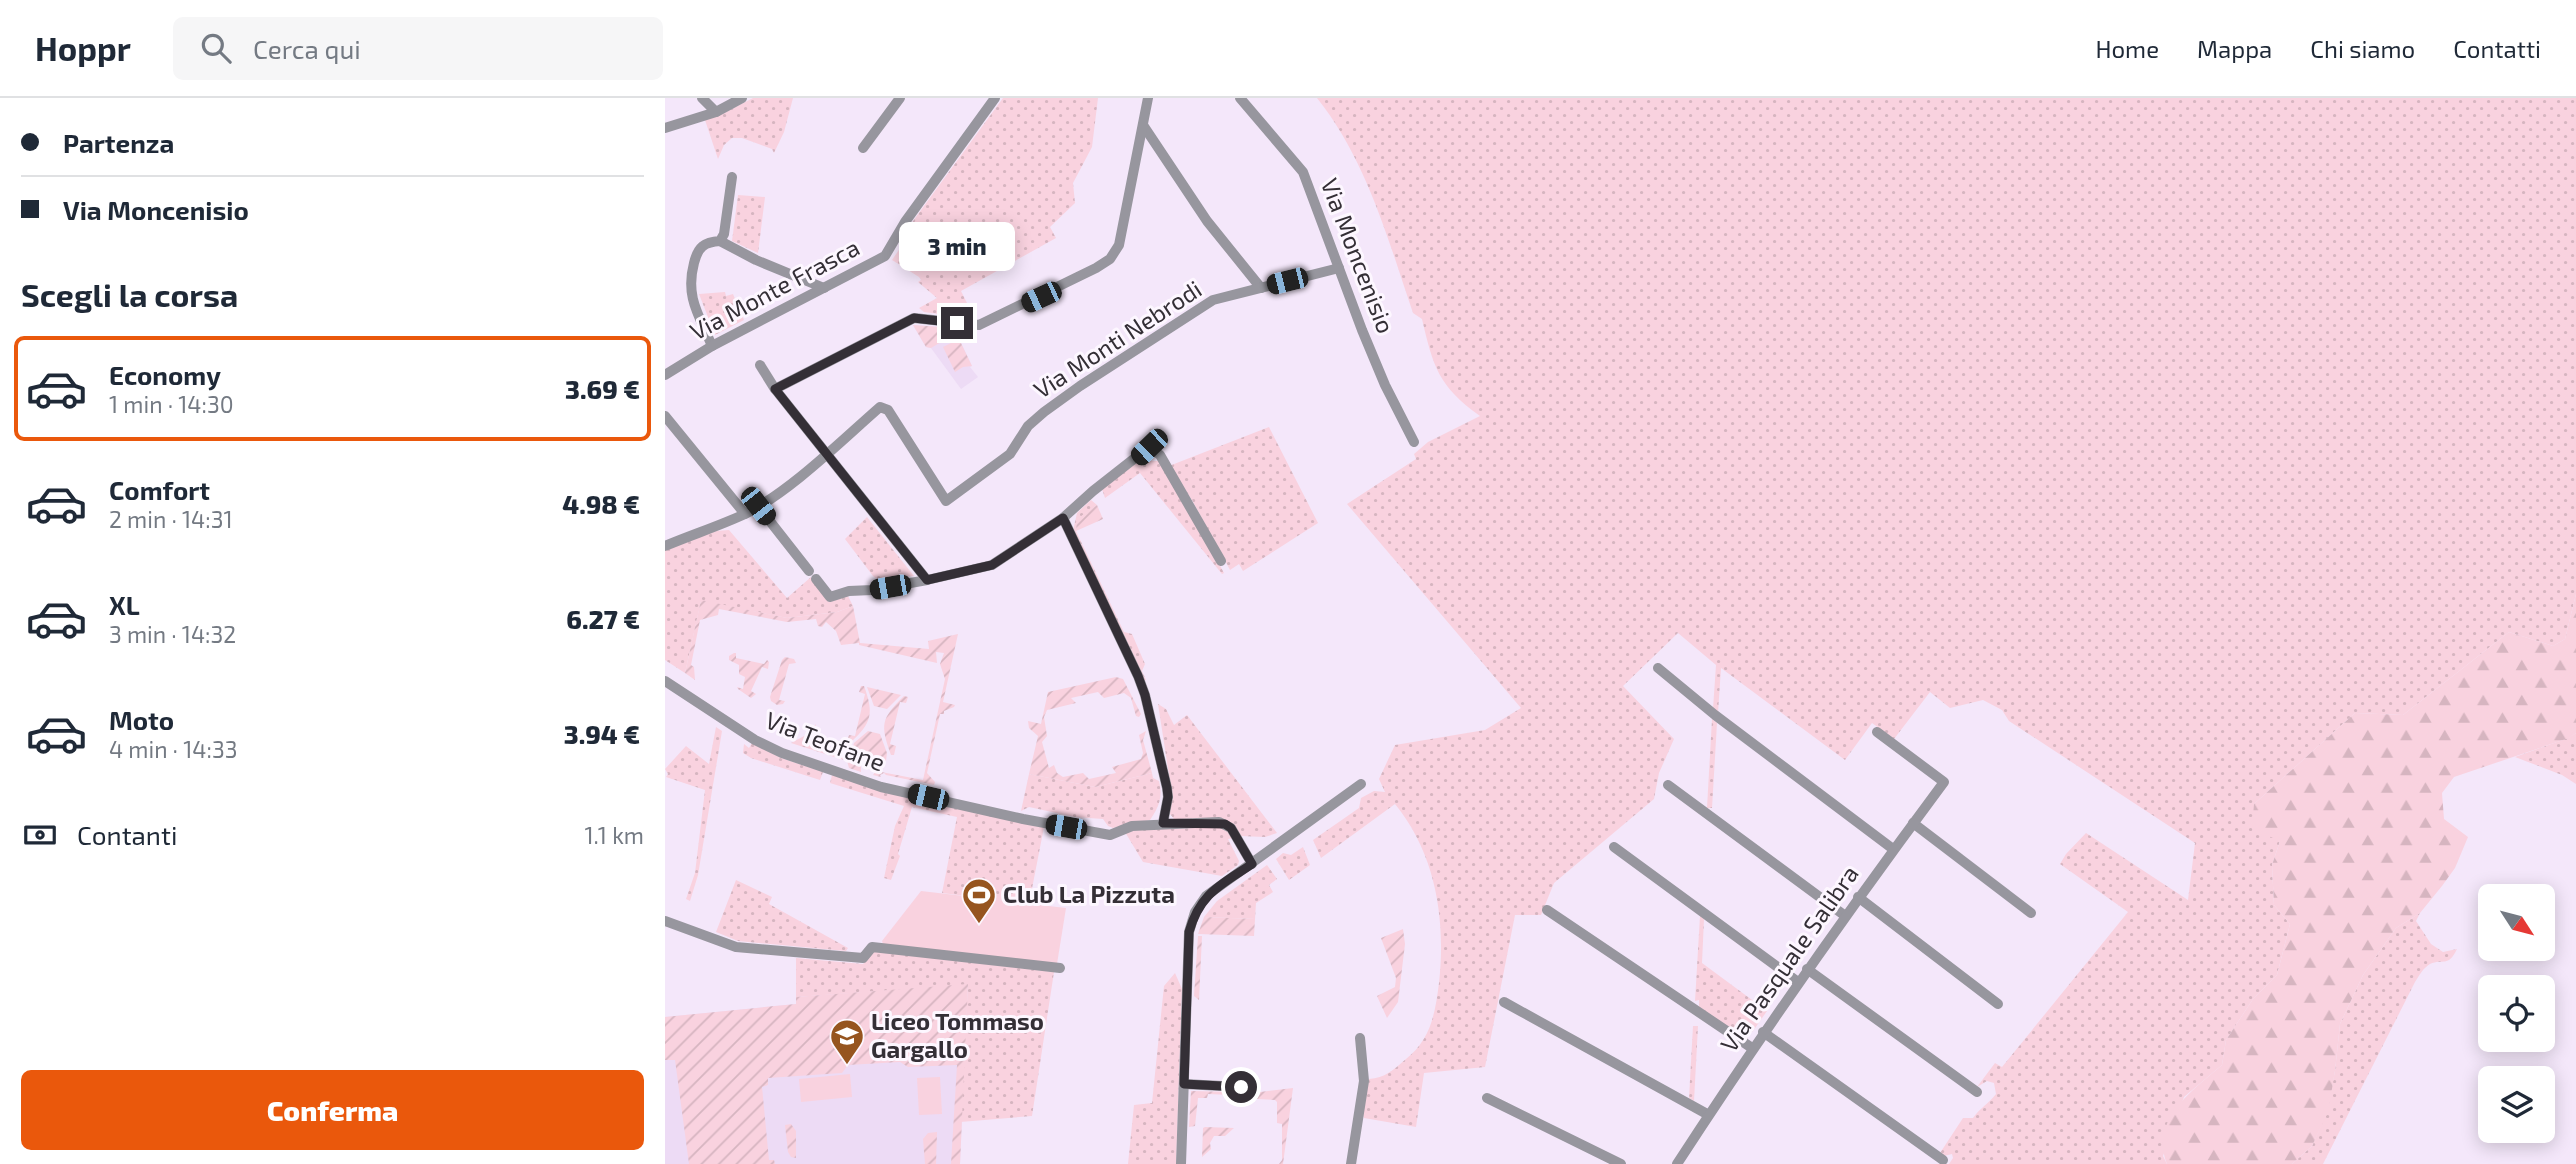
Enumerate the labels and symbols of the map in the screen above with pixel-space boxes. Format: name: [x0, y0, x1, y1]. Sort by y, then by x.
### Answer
street label: Via Moncenisio: [1316, 174, 1401, 337]
callout: 3 min: [899, 222, 1015, 271]
street label: Via Monte Frasca: [685, 232, 864, 346]
car: [1265, 266, 1310, 296]
street label: Via Monti Nebrodi: [1028, 274, 1207, 404]
car: [1018, 279, 1065, 315]
route end: [941, 307, 973, 339]
car: [1127, 425, 1172, 469]
car: [737, 483, 780, 529]
car: [868, 573, 913, 601]
street label: Via Teofane: [762, 705, 889, 777]
car: [906, 782, 951, 812]
car: [1044, 813, 1089, 841]
street label: Via Pasquale Salibra: [1714, 859, 1864, 1057]
sports icon: Club La Pizzuta: [960, 876, 998, 925]
place label: Club La Pizzuta: [1003, 879, 1175, 908]
north arrow: [2478, 884, 2555, 961]
place label: Liceo Tommaso Gargallo: [871, 1006, 1044, 1063]
school or university icon: Liceo Tommaso Gargallo: [828, 1017, 866, 1066]
route start: [1225, 1071, 1257, 1103]

